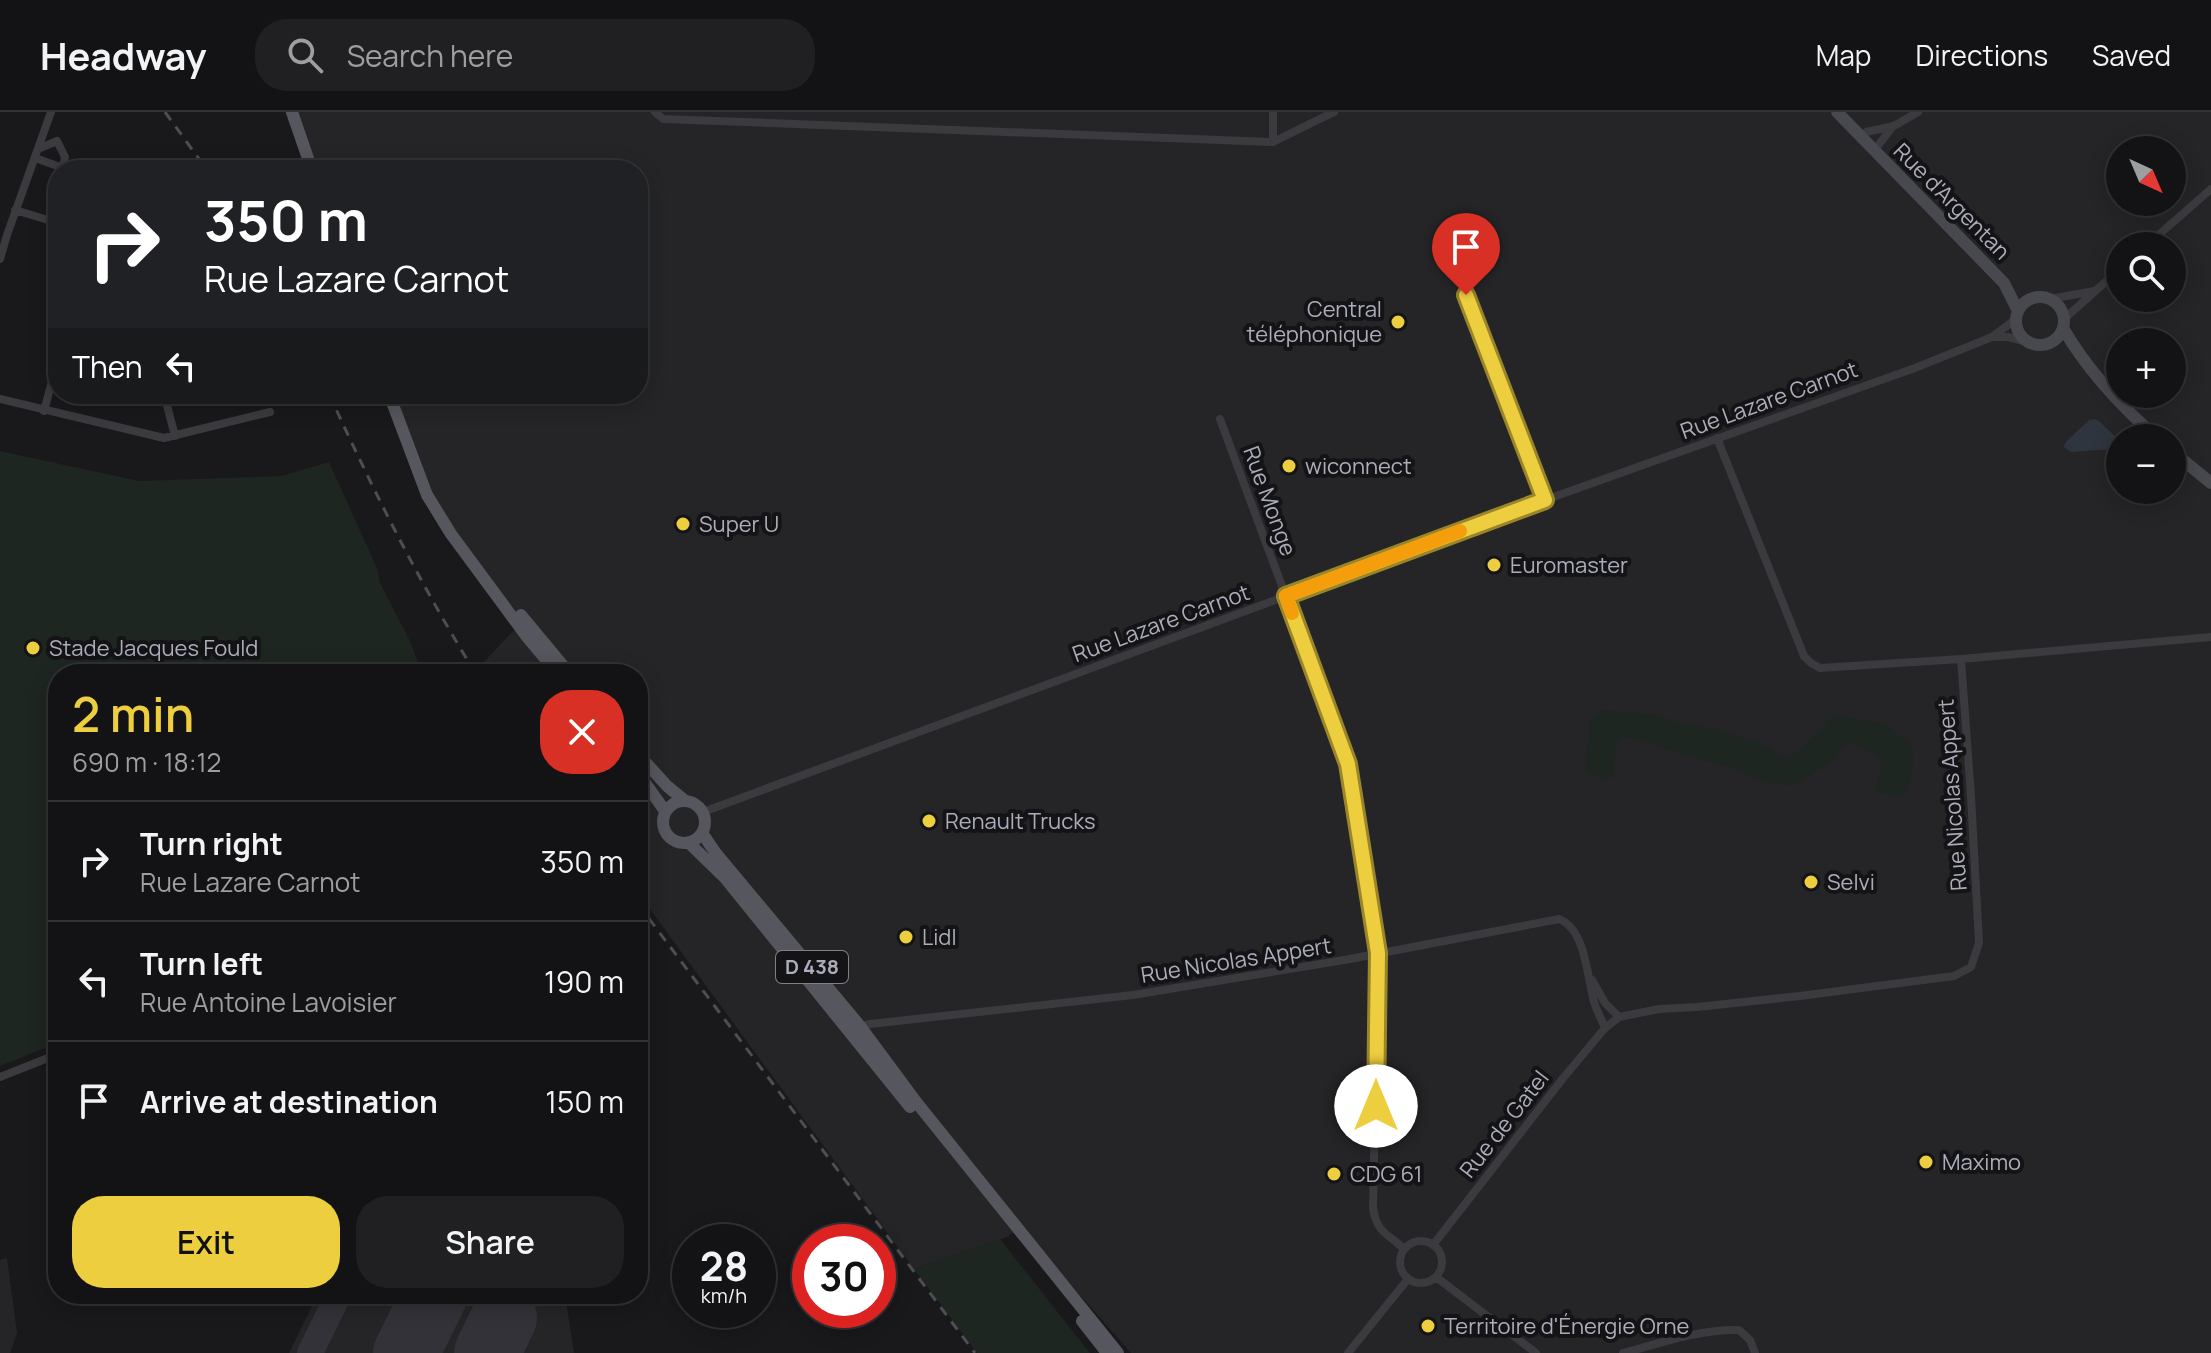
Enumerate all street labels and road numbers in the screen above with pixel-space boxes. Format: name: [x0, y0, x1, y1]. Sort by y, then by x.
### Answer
street label: Rue d'Argentan: [1887, 136, 2017, 266]
street label: Rue Lazare Carnot: [1676, 354, 1862, 446]
street label: Rue Monge: [1236, 442, 1304, 560]
street label: Rue Lazare Carnot: [1068, 577, 1254, 669]
street label: Rue Nicolas Appert: [1930, 698, 1974, 892]
street label: Rue Nicolas Appert: [1139, 930, 1333, 990]
road number: D 438: [776, 951, 848, 983]
street label: Rue de Gatel: [1453, 1064, 1555, 1184]

